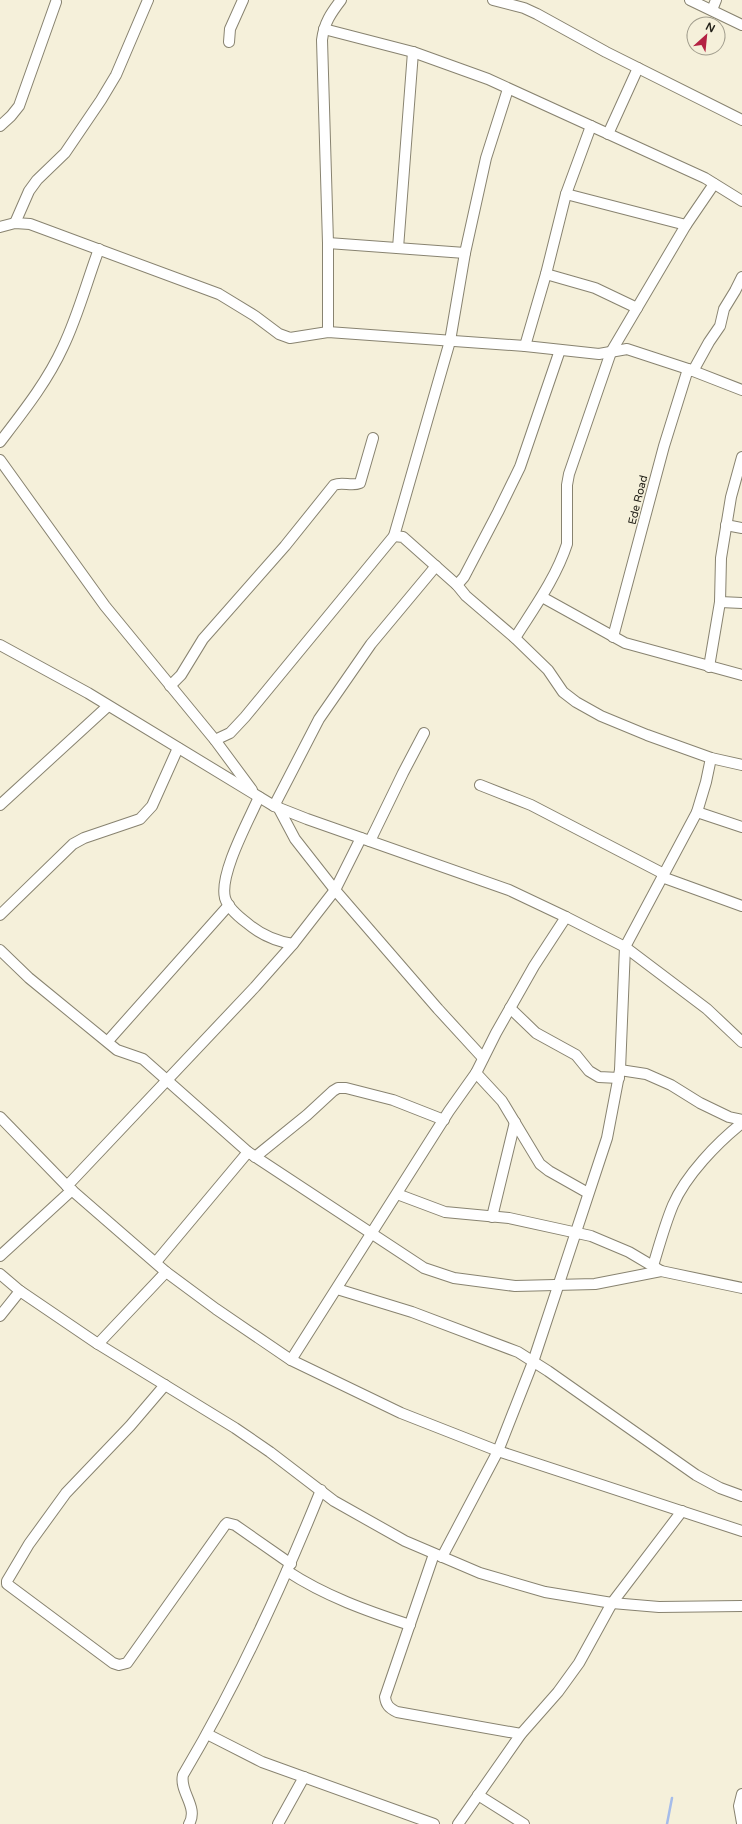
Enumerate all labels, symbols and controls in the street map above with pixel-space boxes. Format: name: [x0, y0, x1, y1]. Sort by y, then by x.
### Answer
north arrow: [686, 16, 726, 56]
text: N: [703, 20, 717, 35]
street label: Ede Road: [626, 474, 650, 526]

